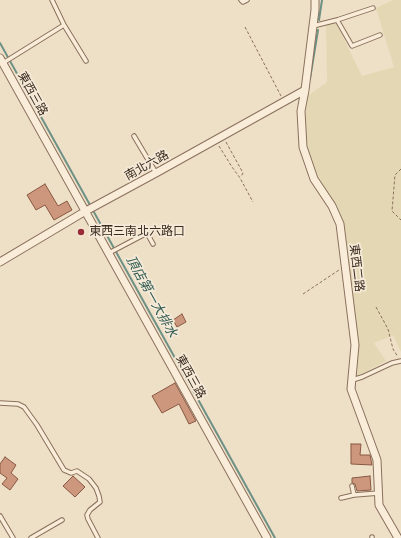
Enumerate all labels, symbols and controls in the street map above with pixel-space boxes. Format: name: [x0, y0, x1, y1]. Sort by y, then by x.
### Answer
street label: 東西三路: [14, 70, 50, 118]
street label: 南北六路: [123, 148, 171, 184]
place label: 東西三南北六路口: [89, 225, 185, 239]
marker: 東西三南北六路口: [76, 227, 86, 237]
street label: 東西二路: [346, 243, 366, 293]
water label: 頂店第一大排水: [122, 253, 180, 341]
street label: 東西三路: [172, 353, 208, 401]

